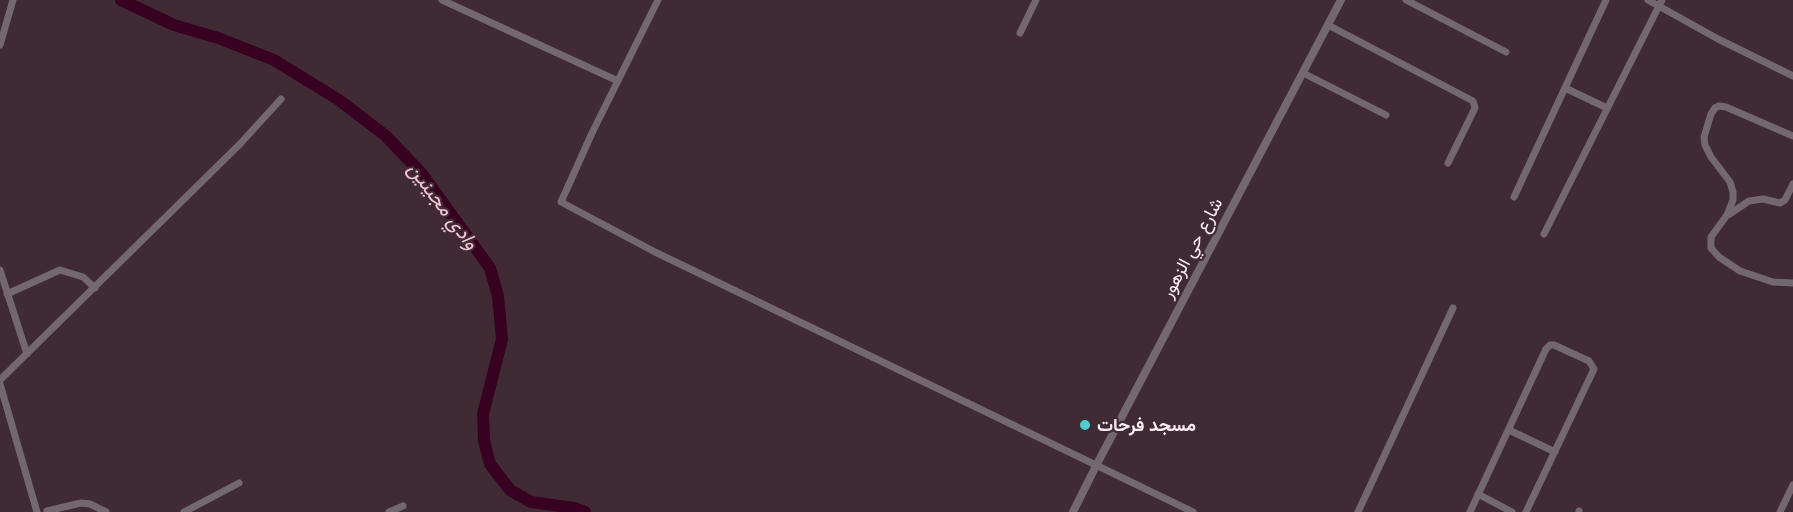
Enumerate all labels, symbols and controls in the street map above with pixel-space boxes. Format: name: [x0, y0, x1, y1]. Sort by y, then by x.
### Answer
water label: وادي مجينين: [402, 158, 484, 254]
street label: شارع حي الزهور: [1157, 194, 1227, 302]
place label: مسجد فرحات: [1097, 414, 1196, 436]
marker: مسجد فرحات: [1078, 418, 1092, 432]

